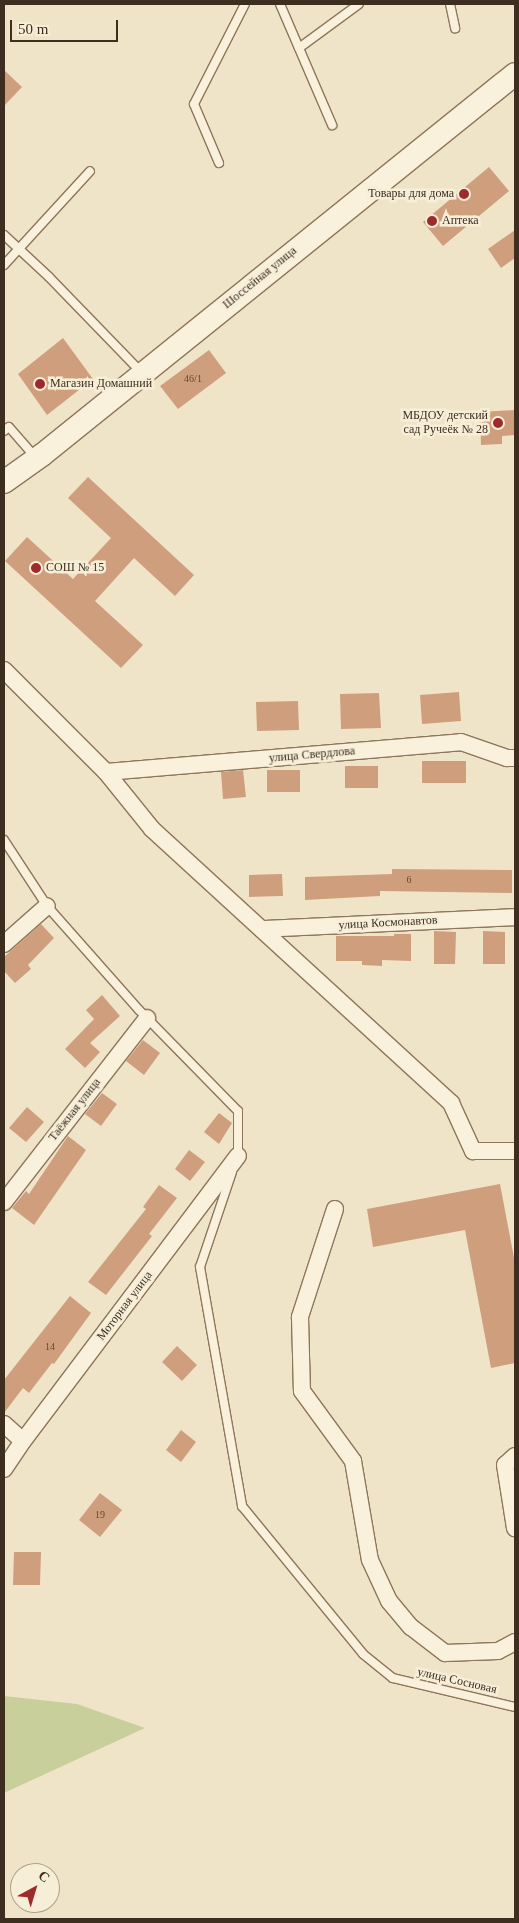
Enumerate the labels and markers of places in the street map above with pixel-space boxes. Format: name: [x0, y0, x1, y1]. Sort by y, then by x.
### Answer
place label: Товары для дома: [368, 187, 454, 201]
marker: Товары для дома: [458, 188, 470, 200]
place label: Аптека: [442, 214, 479, 228]
marker: Аптека: [426, 215, 438, 227]
place label: Магазин Домашний: [50, 377, 152, 391]
marker: Магазин Домашний: [34, 378, 46, 390]
place label: МБДОУ детский сад Ручеёк № 28: [402, 409, 488, 437]
marker: МБДОУ детский сад Ручеёк № 28: [492, 417, 504, 429]
place label: СОШ № 15: [46, 561, 104, 575]
marker: СОШ № 15: [30, 562, 42, 574]

